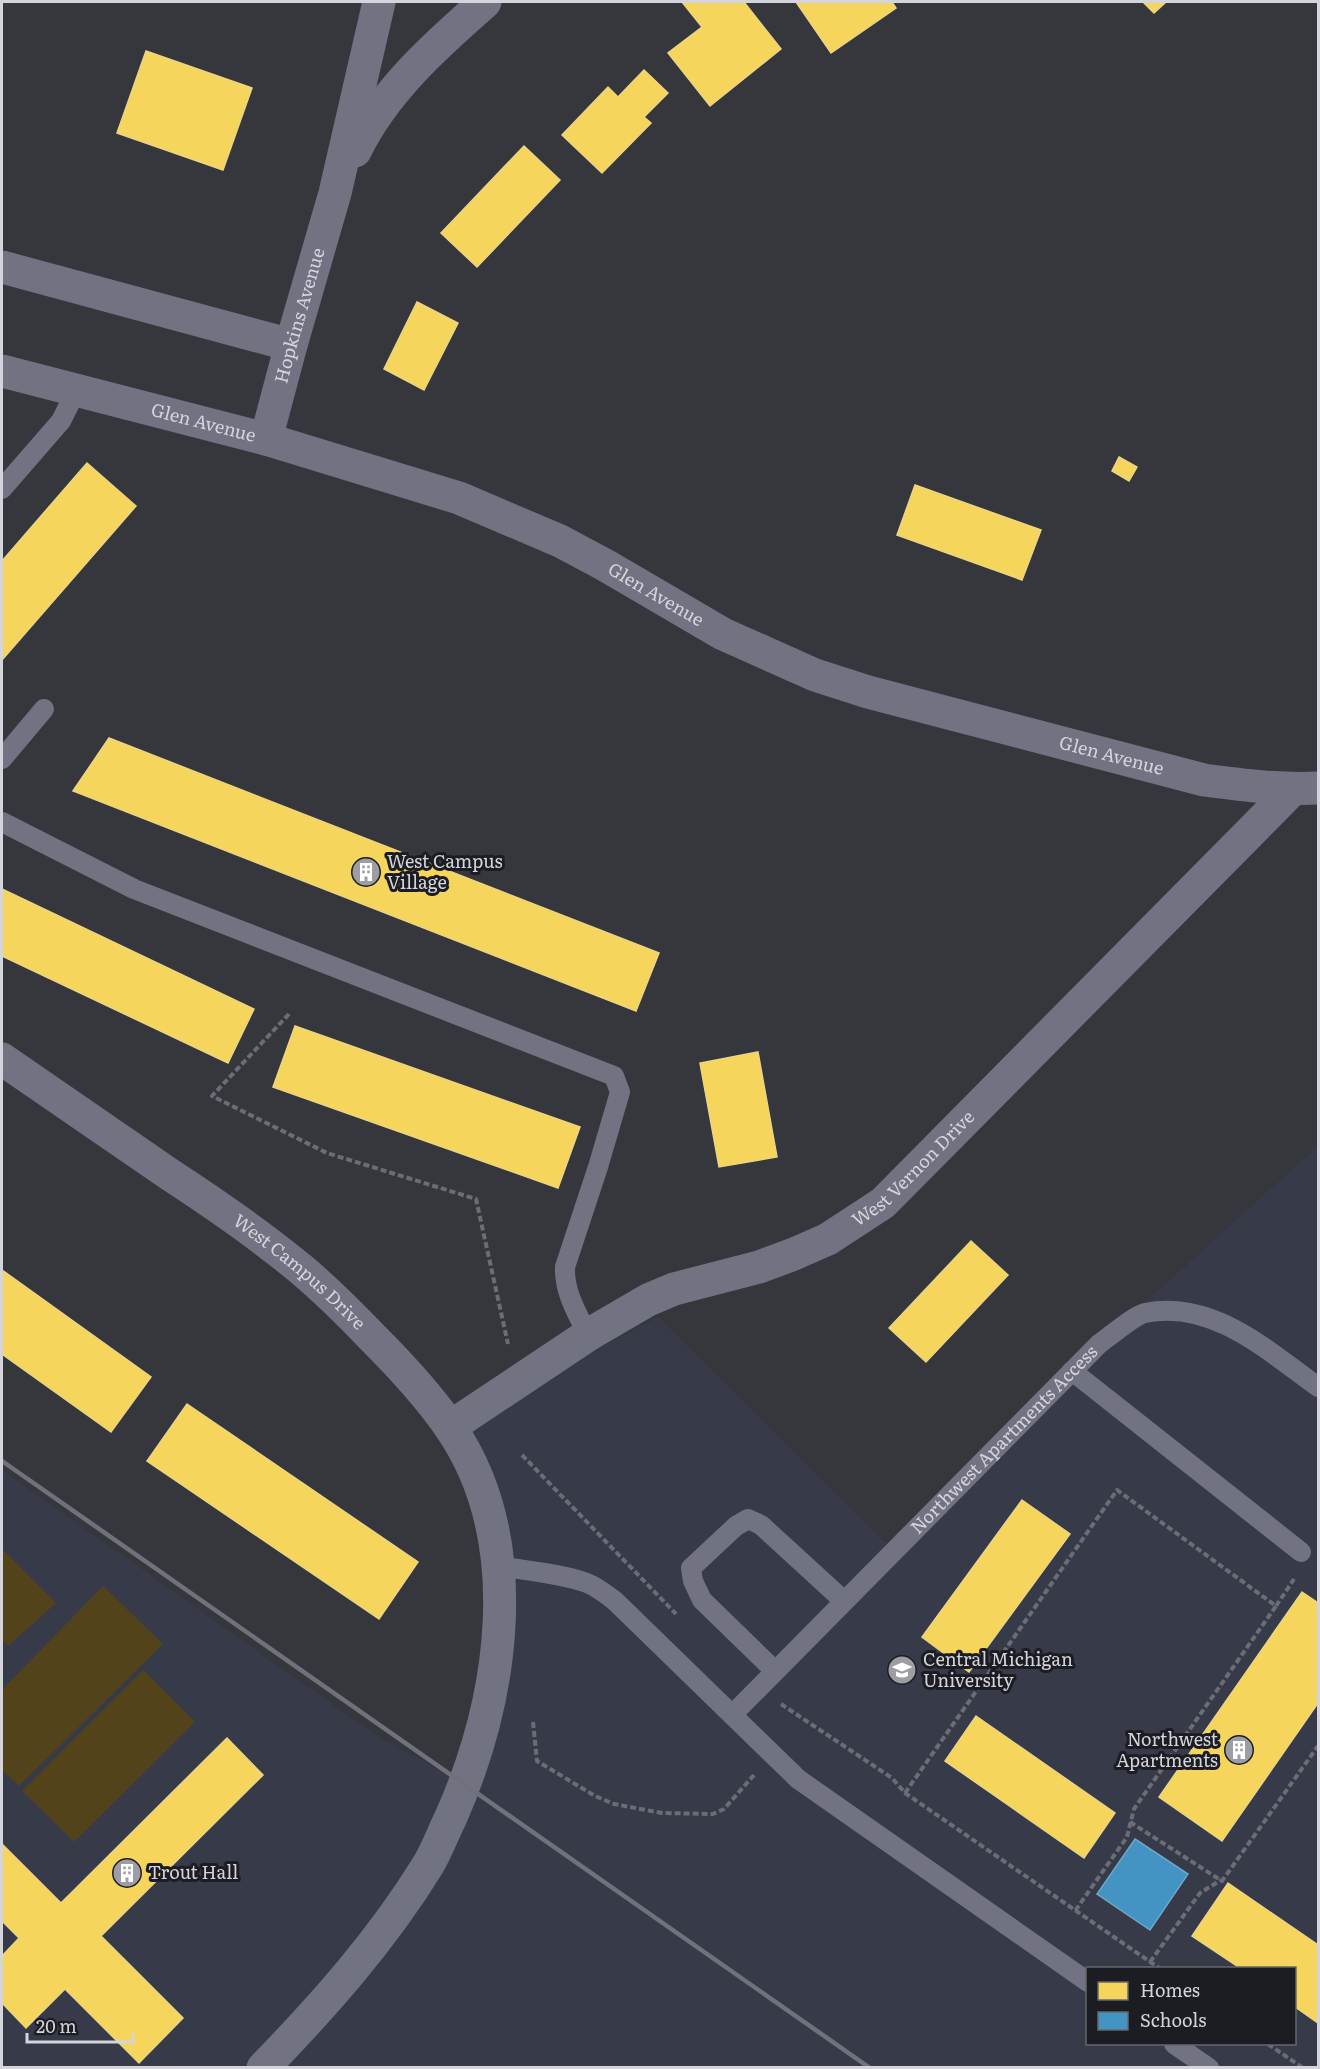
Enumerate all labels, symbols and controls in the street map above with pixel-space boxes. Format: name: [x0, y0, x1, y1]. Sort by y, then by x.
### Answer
street label: Hopkins Avenue: [266, 244, 331, 386]
street label: Glen Avenue: [148, 395, 259, 448]
street label: Glen Avenue: [603, 555, 710, 632]
street label: Glen Avenue: [1057, 728, 1167, 781]
place label: West Campus Village: [387, 847, 503, 895]
building icon: West Campus Village: [350, 856, 382, 888]
street label: West Vernon Drive: [846, 1103, 980, 1232]
street label: West Campus Drive: [228, 1207, 373, 1335]
street label: Northwest Apartments Access: [903, 1338, 1103, 1540]
place label: Central Michigan University: [923, 1645, 1073, 1693]
school or university icon: Central Michigan University: [886, 1654, 918, 1686]
place label: Northwest Apartments: [1116, 1725, 1219, 1773]
building icon: Northwest Apartments: [1223, 1734, 1255, 1766]
building icon: Trout Hall: [111, 1857, 143, 1889]
place label: Trout Hall: [148, 1858, 238, 1885]
legend: [1086, 1967, 1296, 2045]
text: Homes: [1140, 1976, 1200, 2003]
scale bar: [27, 2006, 134, 2044]
text: Schools: [1140, 2006, 1206, 2033]
text: 20 m: [36, 2012, 77, 2039]

